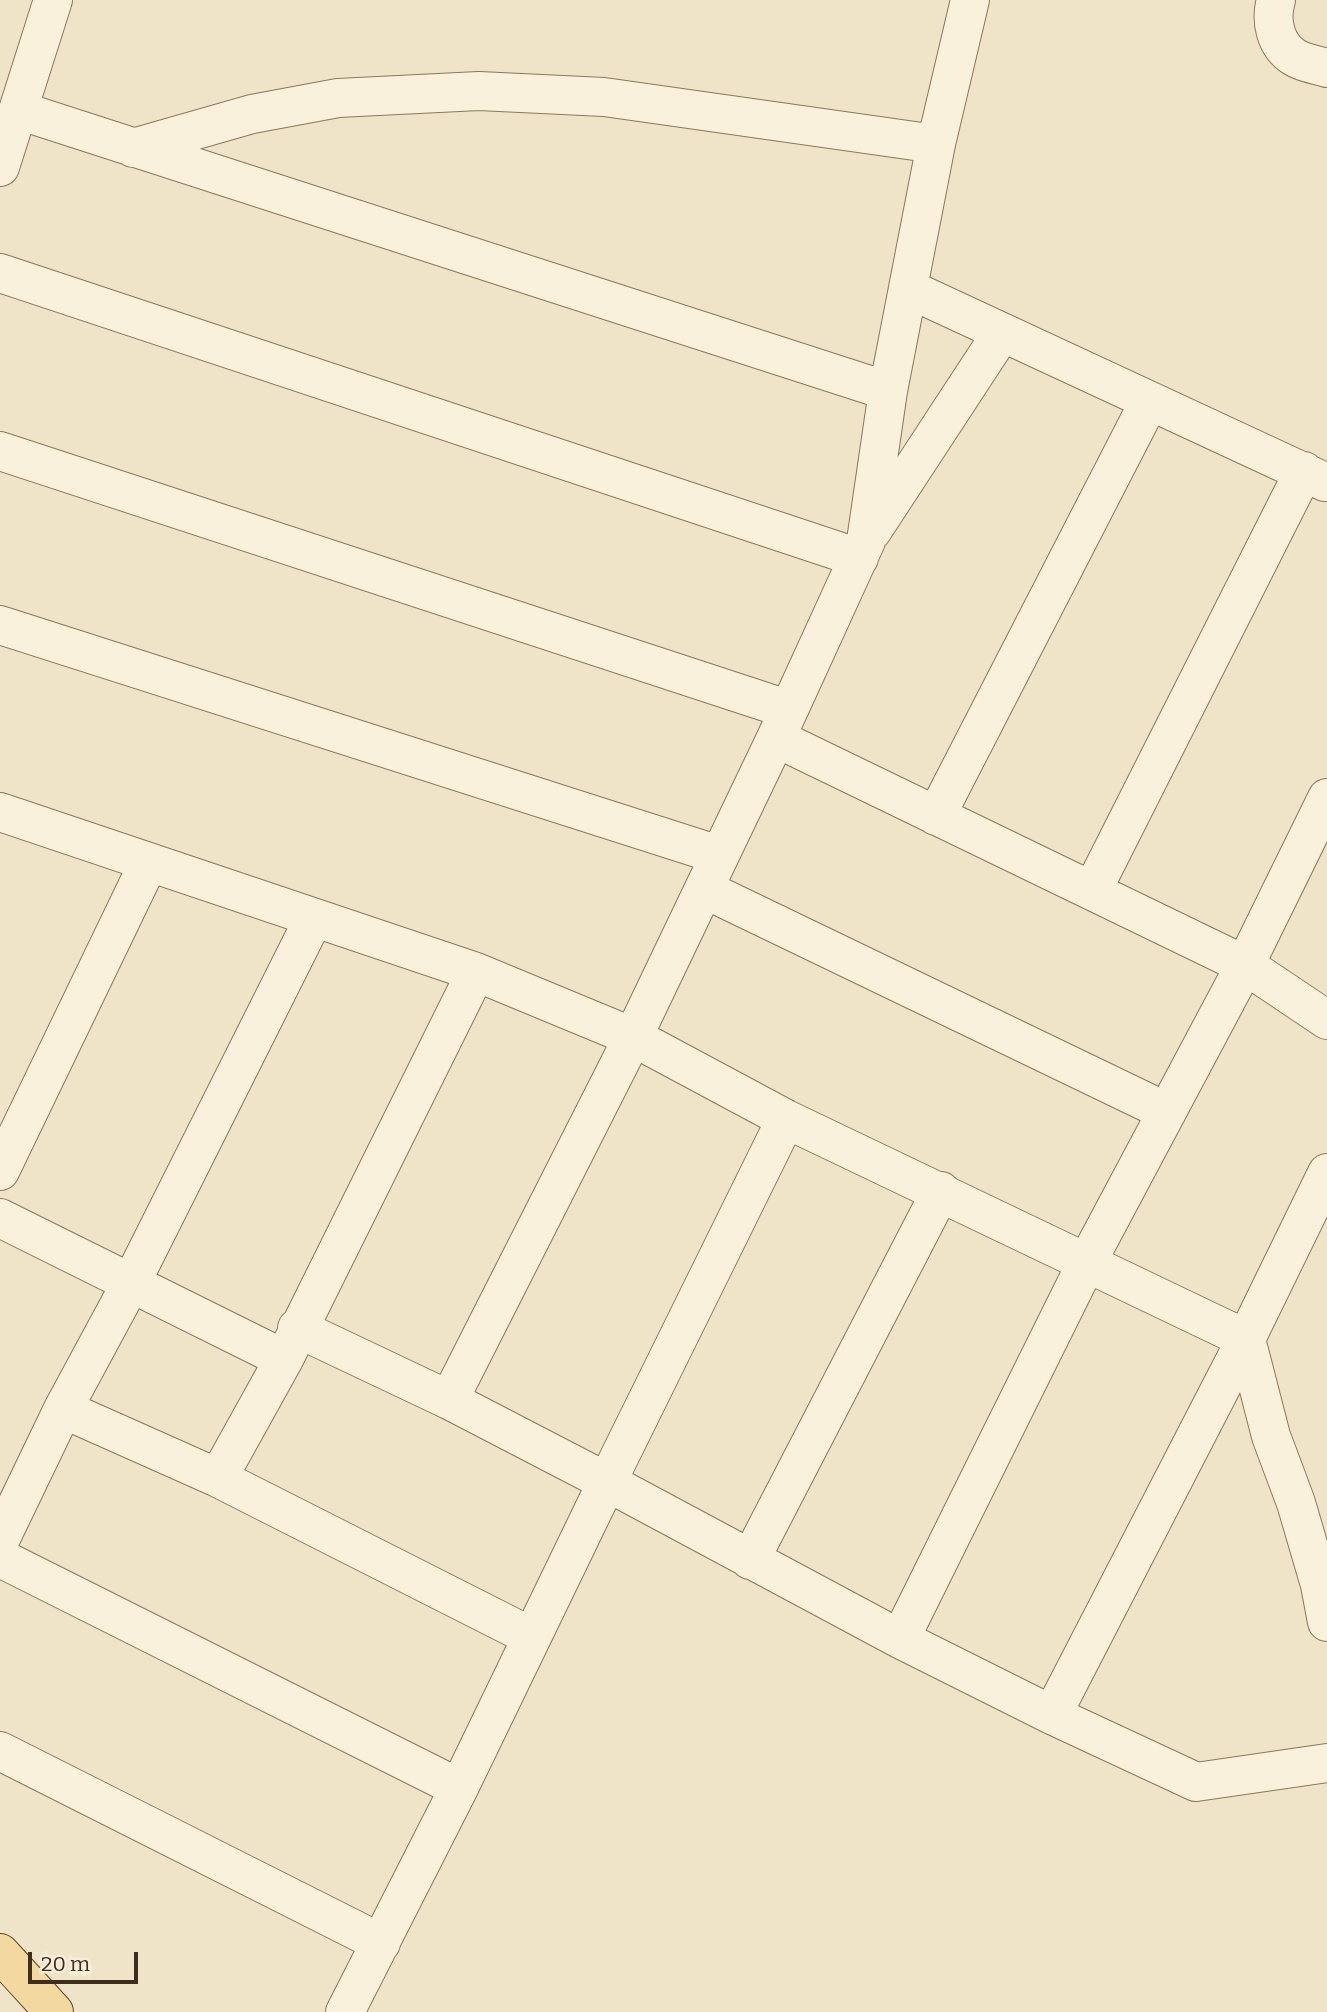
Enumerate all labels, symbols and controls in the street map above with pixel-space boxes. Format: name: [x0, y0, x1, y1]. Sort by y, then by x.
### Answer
scale bar: [32, 1938, 142, 1982]
text: 20 m: [41, 1951, 90, 1977]

